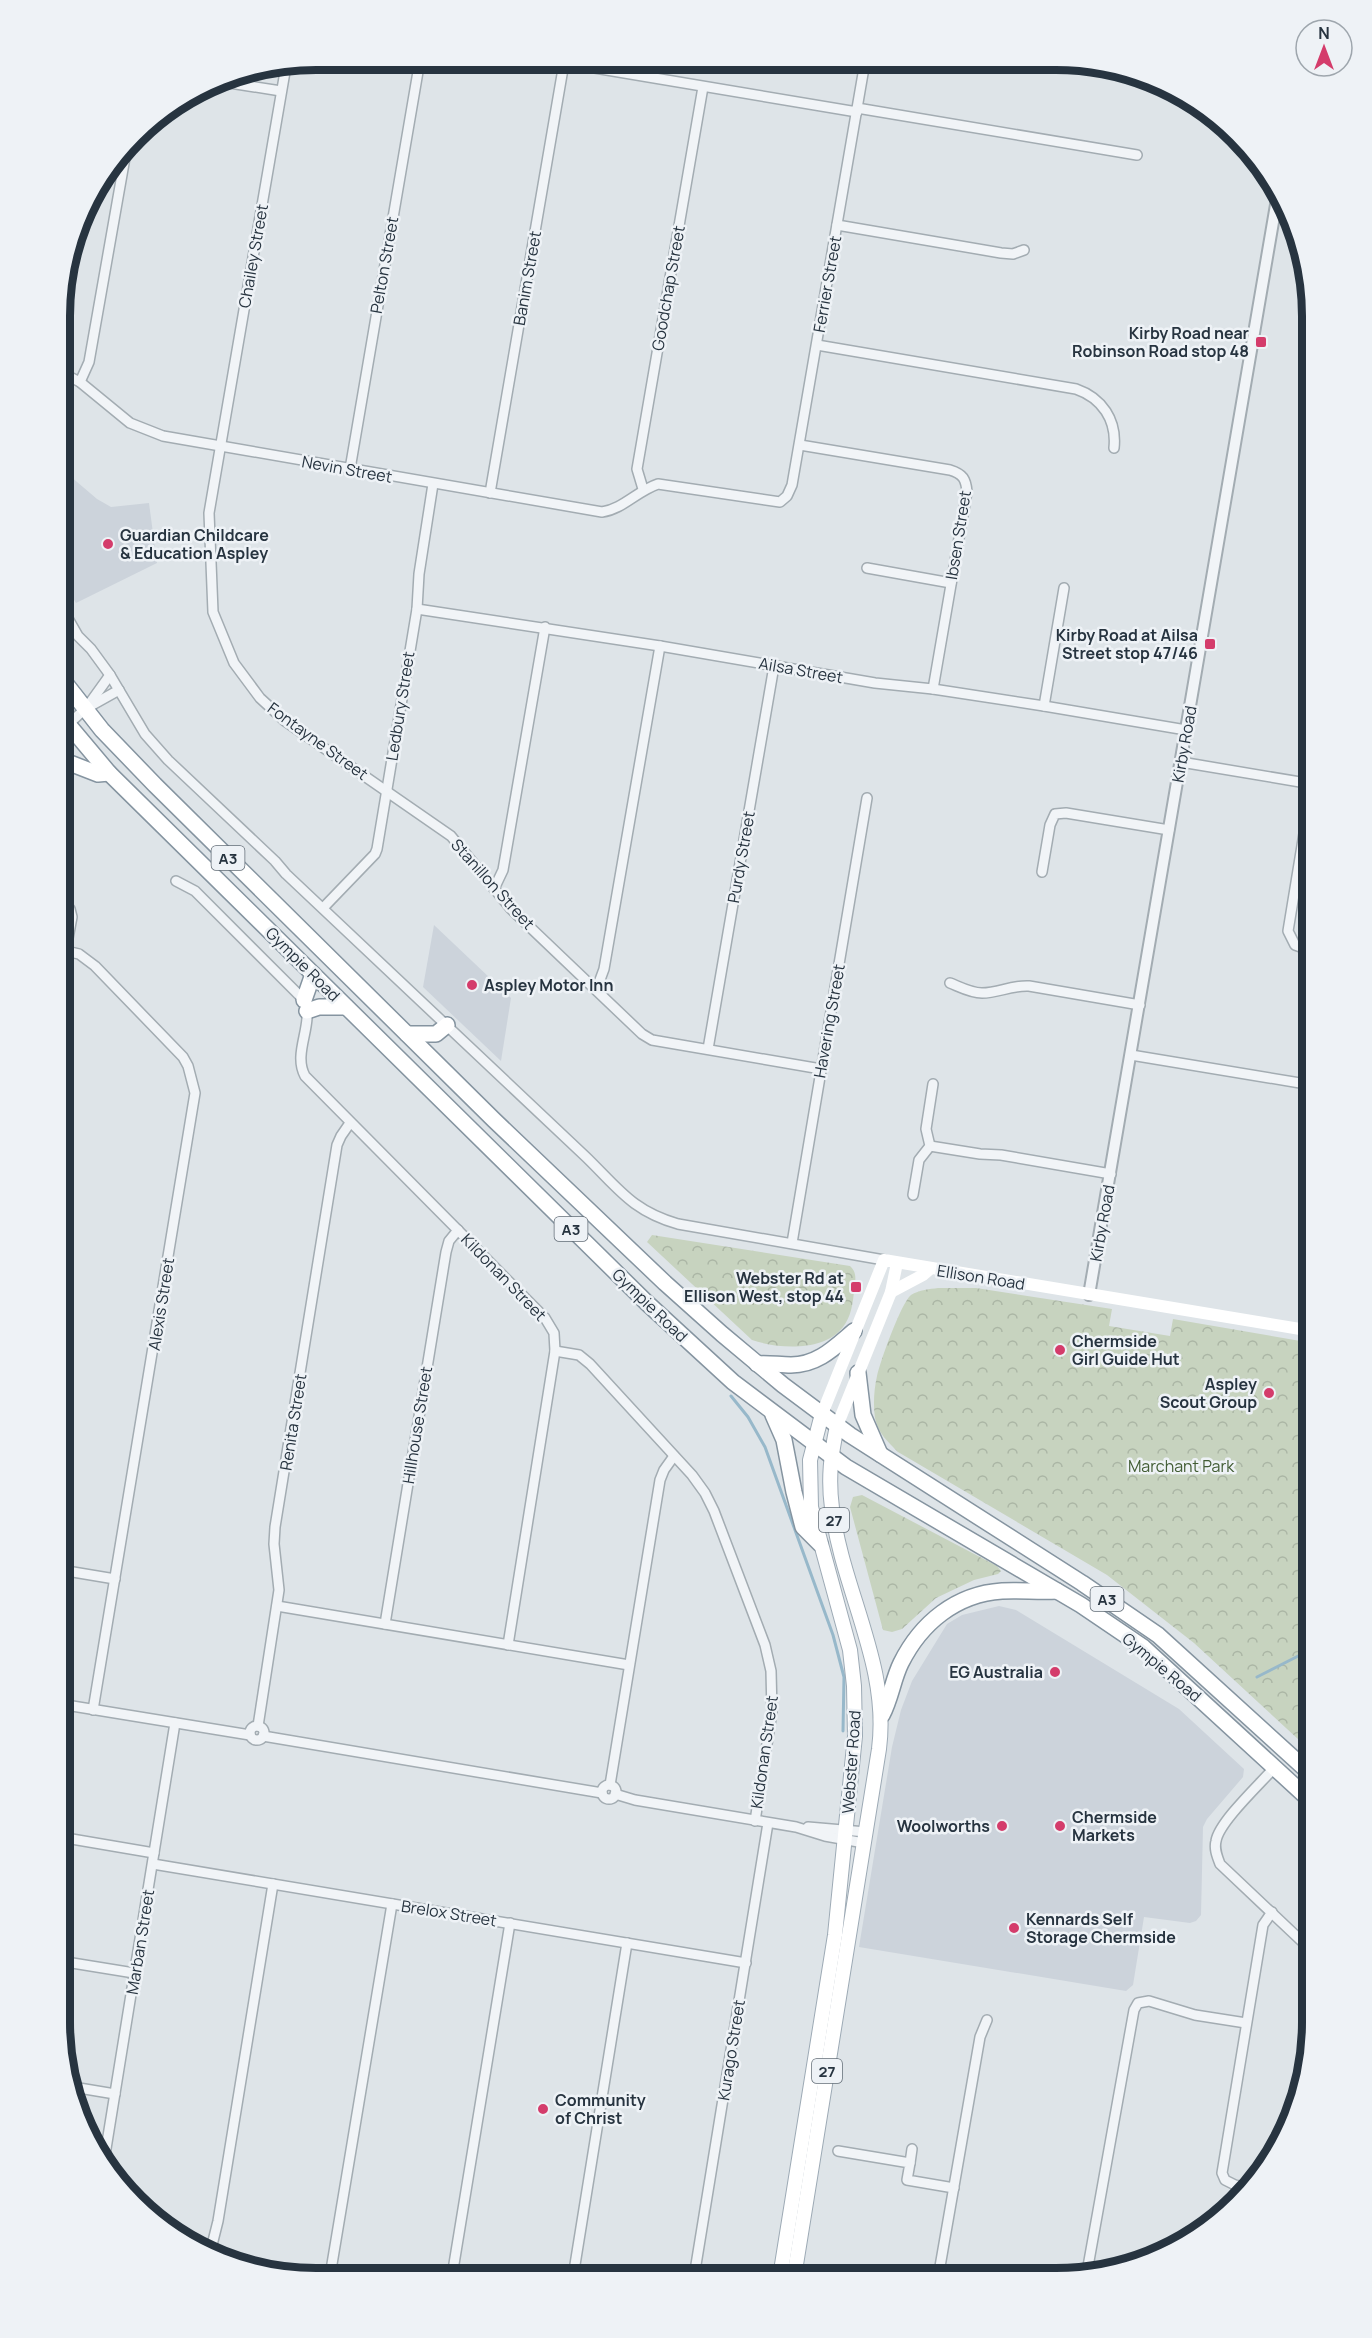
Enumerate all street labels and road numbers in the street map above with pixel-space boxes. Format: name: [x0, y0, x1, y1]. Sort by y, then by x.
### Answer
street label: Chailey Street: [233, 202, 273, 310]
street label: Pelton Street: [365, 215, 403, 315]
street label: Goodchap Street: [646, 224, 690, 352]
street label: Banim Street: [508, 229, 546, 327]
street label: Ferrier Street: [808, 234, 846, 334]
street label: Nevin Street: [300, 450, 394, 488]
street label: Ibsen Street: [940, 489, 976, 581]
street label: Ledbury Street: [381, 650, 419, 762]
street label: Ailsa Street: [757, 652, 845, 688]
street label: Fontayne Street: [263, 697, 373, 785]
street label: Kirby Road: [1166, 704, 1202, 784]
street label: Purdy Street: [722, 809, 760, 905]
street label: Stanillon Street: [446, 834, 540, 934]
road number: A3: [212, 846, 244, 870]
street label: Gympie Road: [261, 922, 345, 1006]
street label: Havering Street: [808, 962, 850, 1080]
street label: Kirby Road: [1084, 1183, 1120, 1263]
road number: A3: [554, 1217, 588, 1241]
street label: Kildonan Street: [456, 1228, 552, 1326]
street label: Alexis Street: [143, 1256, 179, 1352]
street label: Ellison Road: [935, 1259, 1027, 1295]
street label: Gympie Road: [607, 1263, 693, 1347]
street label: Hillhouse Street: [397, 1365, 437, 1485]
street label: Renita Street: [274, 1372, 312, 1472]
road number: 27: [819, 1508, 849, 1532]
road number: A3: [1090, 1587, 1124, 1611]
street label: Gympie Road: [1118, 1627, 1206, 1707]
street label: Kildonan Street: [745, 1694, 783, 1810]
street label: Webster Road: [836, 1710, 866, 1814]
street label: Marban Street: [121, 1888, 159, 1996]
street label: Brelox Street: [400, 1895, 498, 1931]
street label: Kurago Street: [712, 1998, 750, 2102]
road number: 27: [812, 2059, 842, 2083]

